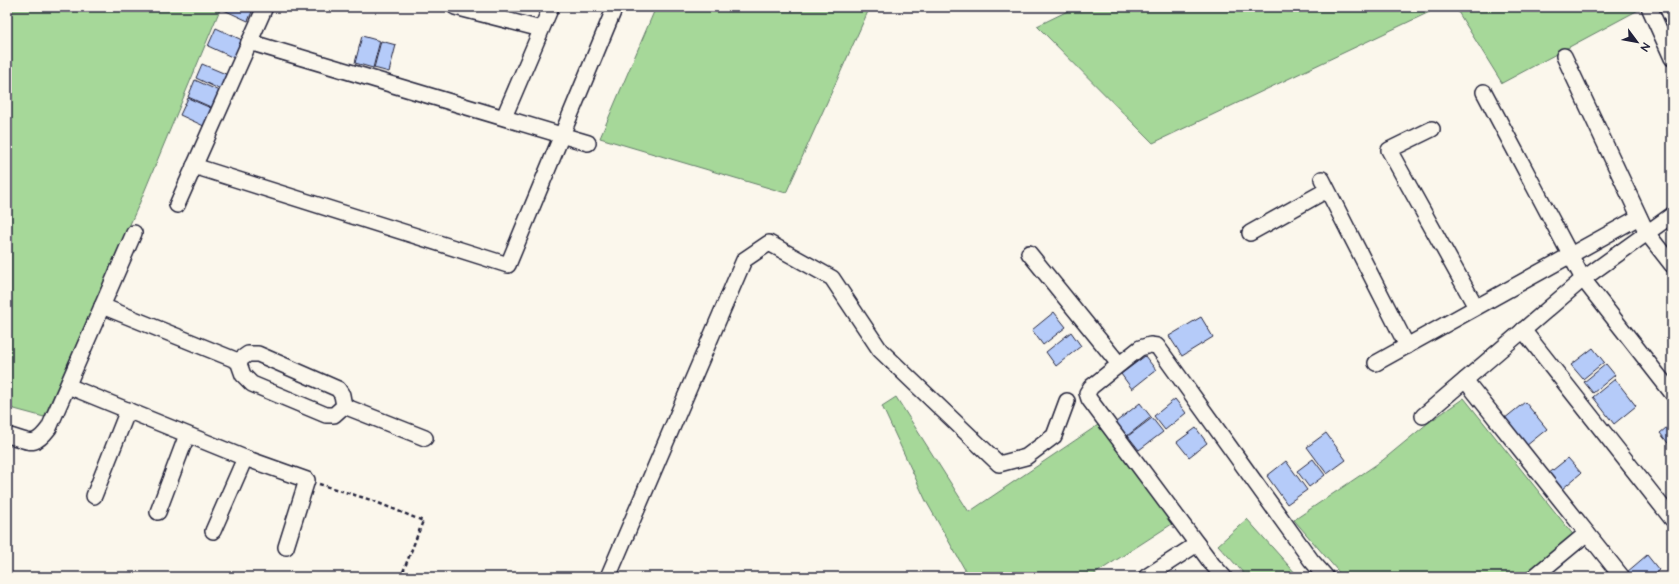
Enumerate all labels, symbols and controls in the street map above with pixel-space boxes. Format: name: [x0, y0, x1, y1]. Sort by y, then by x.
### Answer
north arrow: [1617, 22, 1657, 62]
text: N: [1637, 40, 1653, 54]

